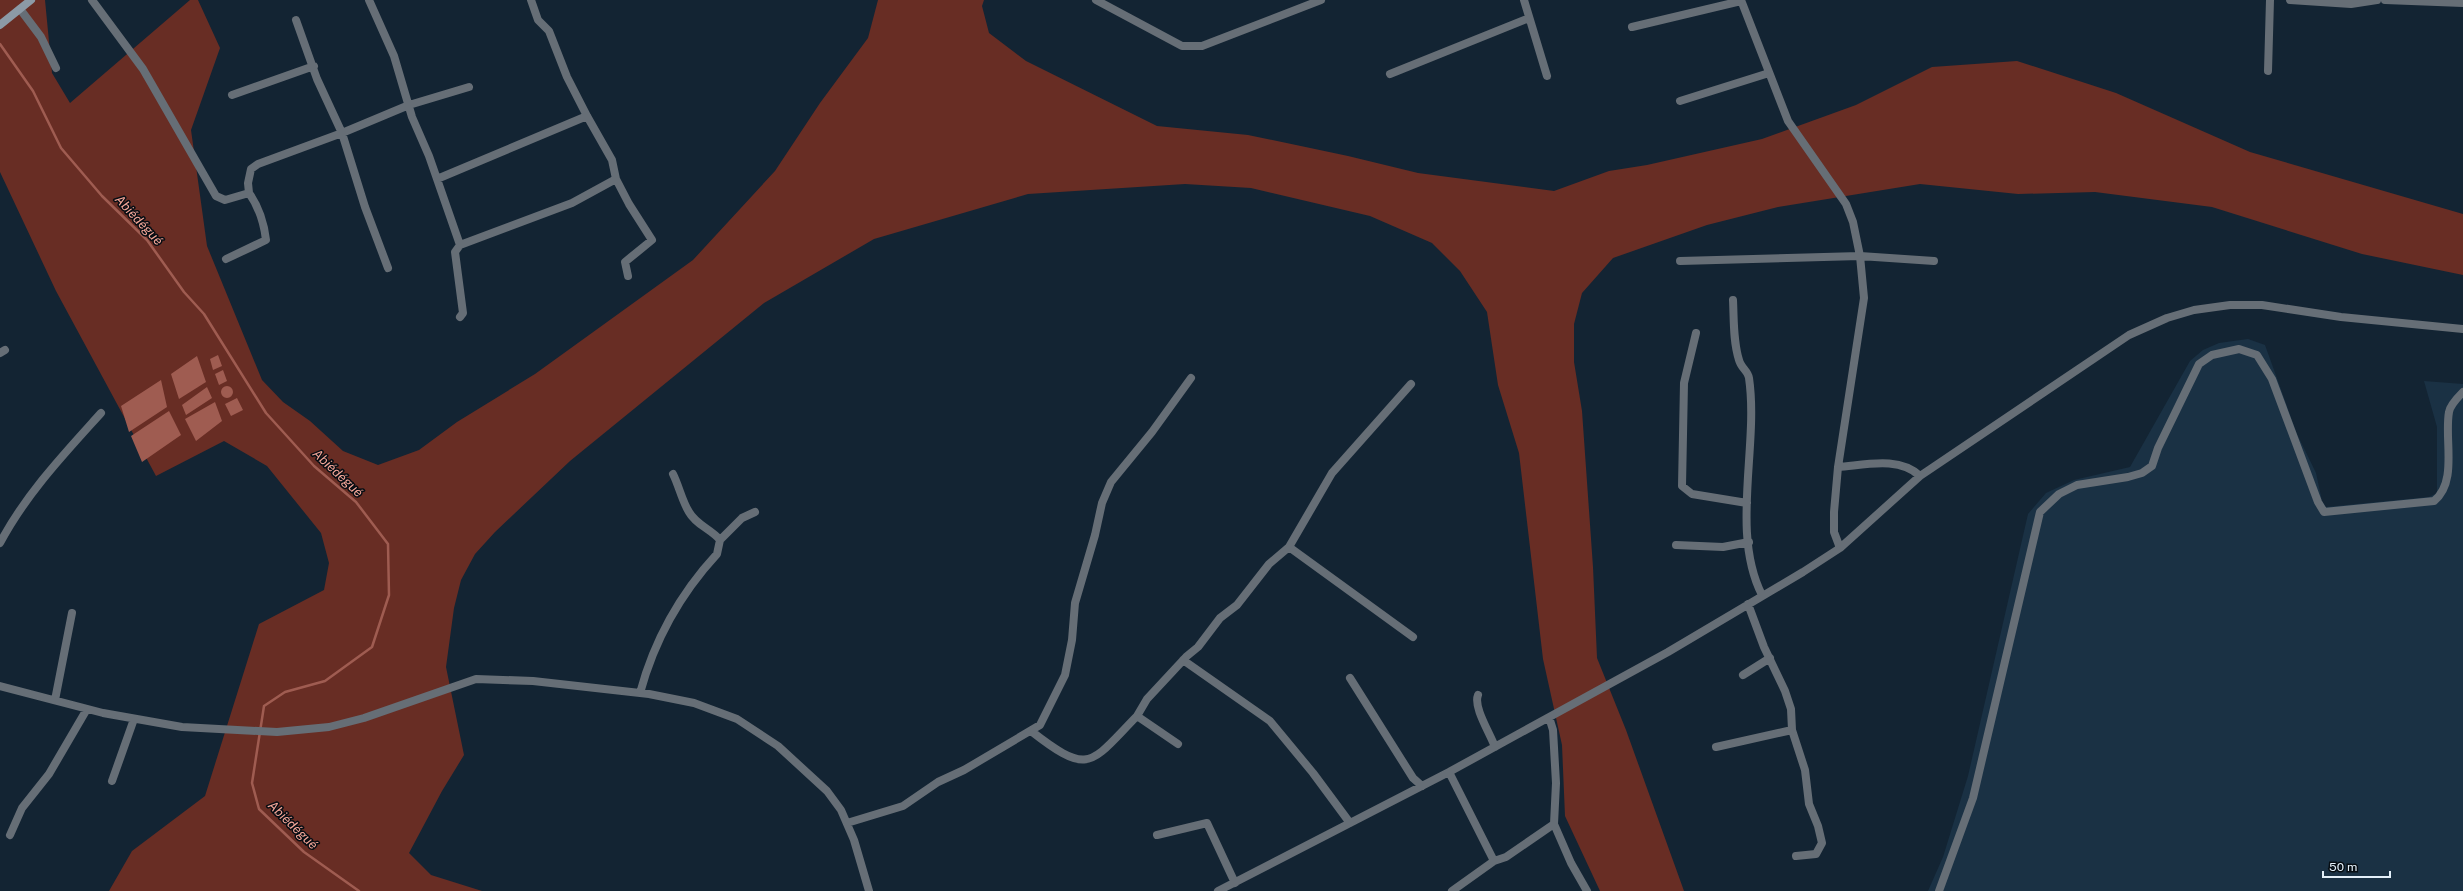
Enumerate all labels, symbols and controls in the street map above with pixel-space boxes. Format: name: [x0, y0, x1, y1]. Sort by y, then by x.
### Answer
water label: Abiédégué: [112, 192, 166, 248]
water label: Abiédégué: [310, 446, 366, 500]
water label: Abiédégué: [265, 798, 321, 852]
scale bar: [2323, 853, 2390, 879]
text: 50 m: [2329, 860, 2357, 874]

